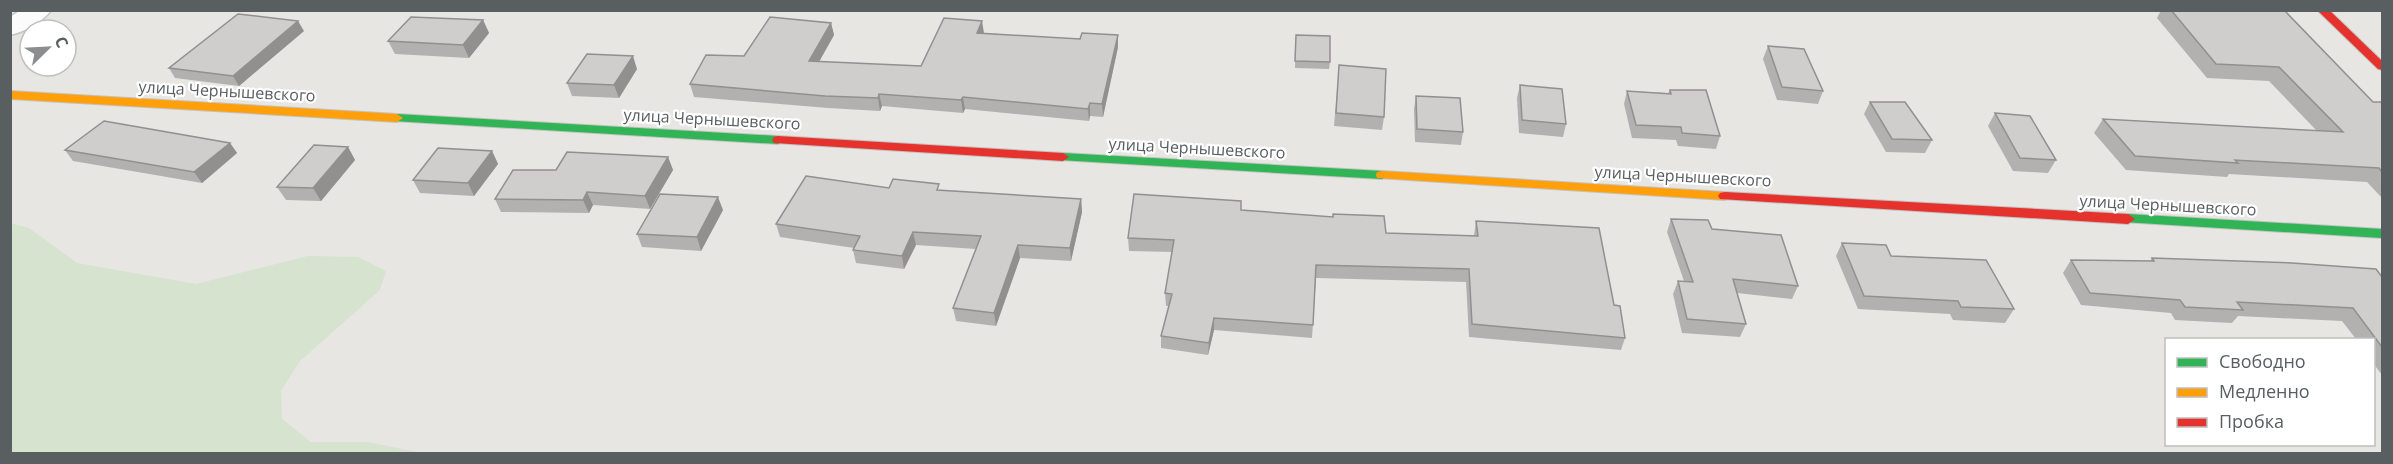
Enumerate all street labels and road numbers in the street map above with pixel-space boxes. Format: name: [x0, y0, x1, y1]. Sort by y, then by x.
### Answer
street label: улица Чернышевского: [138, 75, 316, 107]
street label: улица Чернышевского: [623, 103, 801, 135]
street label: улица Чернышевского: [1108, 132, 1286, 164]
street label: улица Чернышевского: [1594, 160, 1772, 192]
street label: улица Чернышевского: [2079, 189, 2257, 221]

